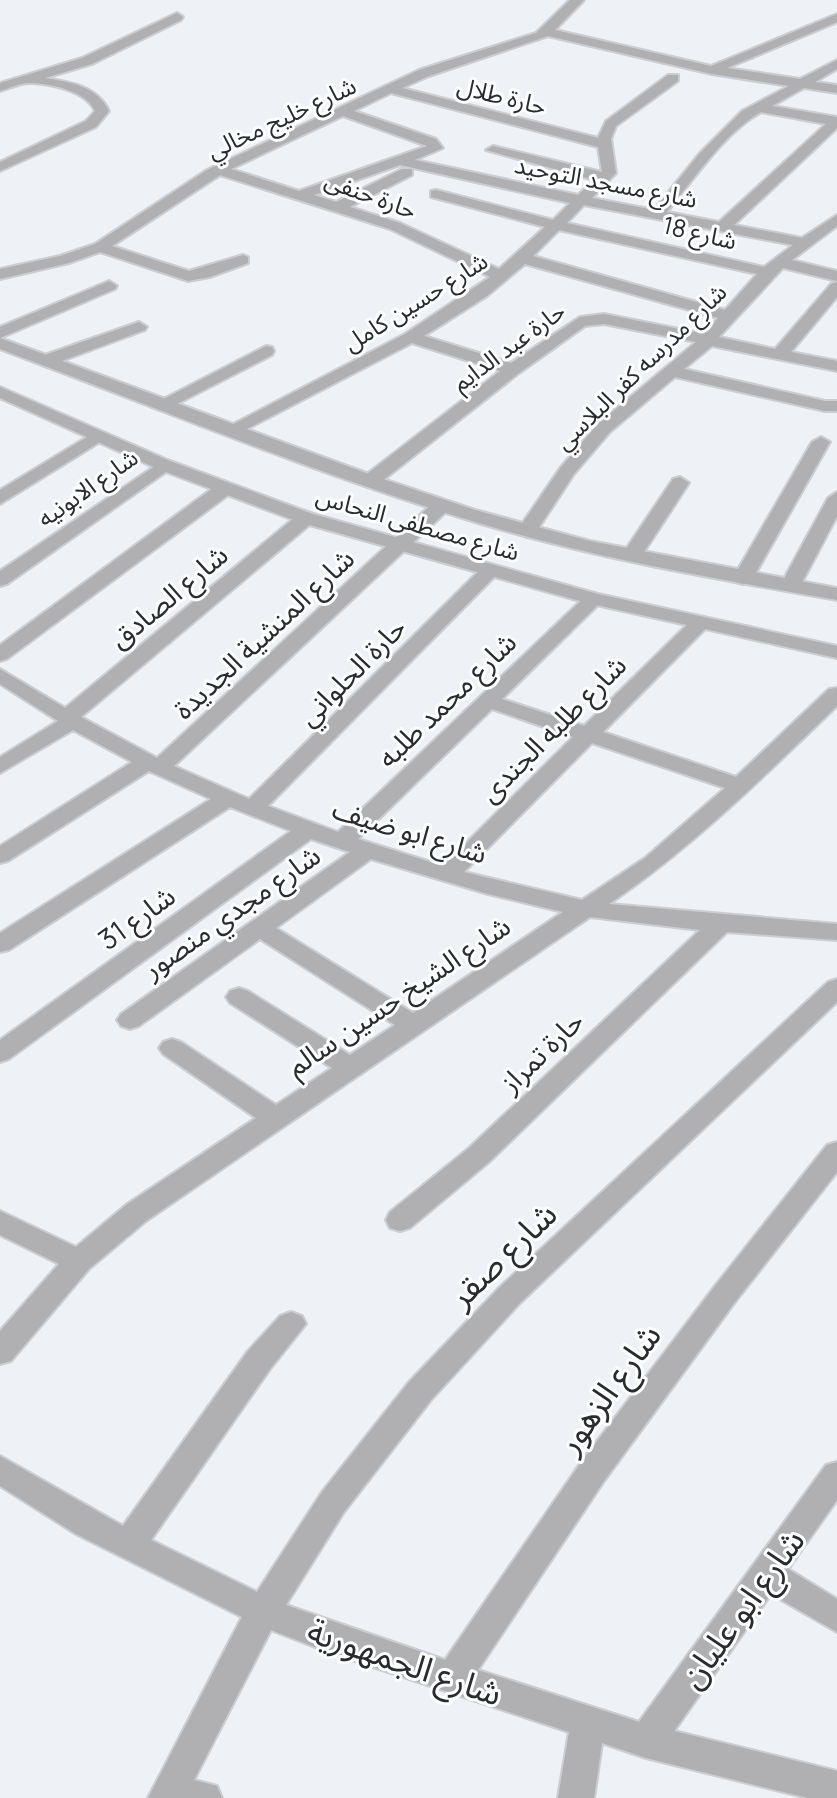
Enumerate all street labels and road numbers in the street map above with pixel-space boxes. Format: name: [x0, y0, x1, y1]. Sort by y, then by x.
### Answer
street label: شارع خليج مخالي: [201, 68, 362, 169]
street label: حارة طلال: [454, 68, 550, 122]
street label: شارع مسجد التوحيد: [511, 147, 700, 217]
street label: حارة حنفى: [321, 162, 421, 226]
street label: شارع 18: [659, 208, 740, 258]
street label: شارع حسين كامل: [337, 243, 495, 360]
street label: شارع مدرسه كفر البلاسي: [547, 275, 736, 459]
street label: حارة عبد الدايم: [445, 294, 572, 400]
street label: شارع الابونيه: [30, 440, 145, 535]
street label: شارع مصطفى النحاس: [312, 478, 523, 570]
street label: شارع الصادق: [101, 535, 237, 659]
street label: شارع المنشية الجديدة: [164, 539, 364, 729]
street label: حارة الحلواني: [288, 608, 416, 736]
street label: شارع محمد طلبه: [368, 623, 526, 777]
street label: شارع طلبه الجندى: [470, 646, 636, 812]
street label: شارع ابو ضيف: [327, 788, 492, 874]
street label: شارع مجدي منصور: [134, 836, 329, 990]
street label: شارع 31: [90, 876, 184, 960]
street label: شارع الشيخ حسين سالم: [279, 906, 519, 1087]
street label: حارة تمراز: [490, 1002, 591, 1101]
street label: شارع صقر: [437, 1191, 568, 1320]
street label: شارع الزهور: [545, 1314, 673, 1465]
street label: شارع ابو عليان: [668, 1519, 817, 1699]
street label: شارع الجمهورية: [301, 1606, 508, 1719]

